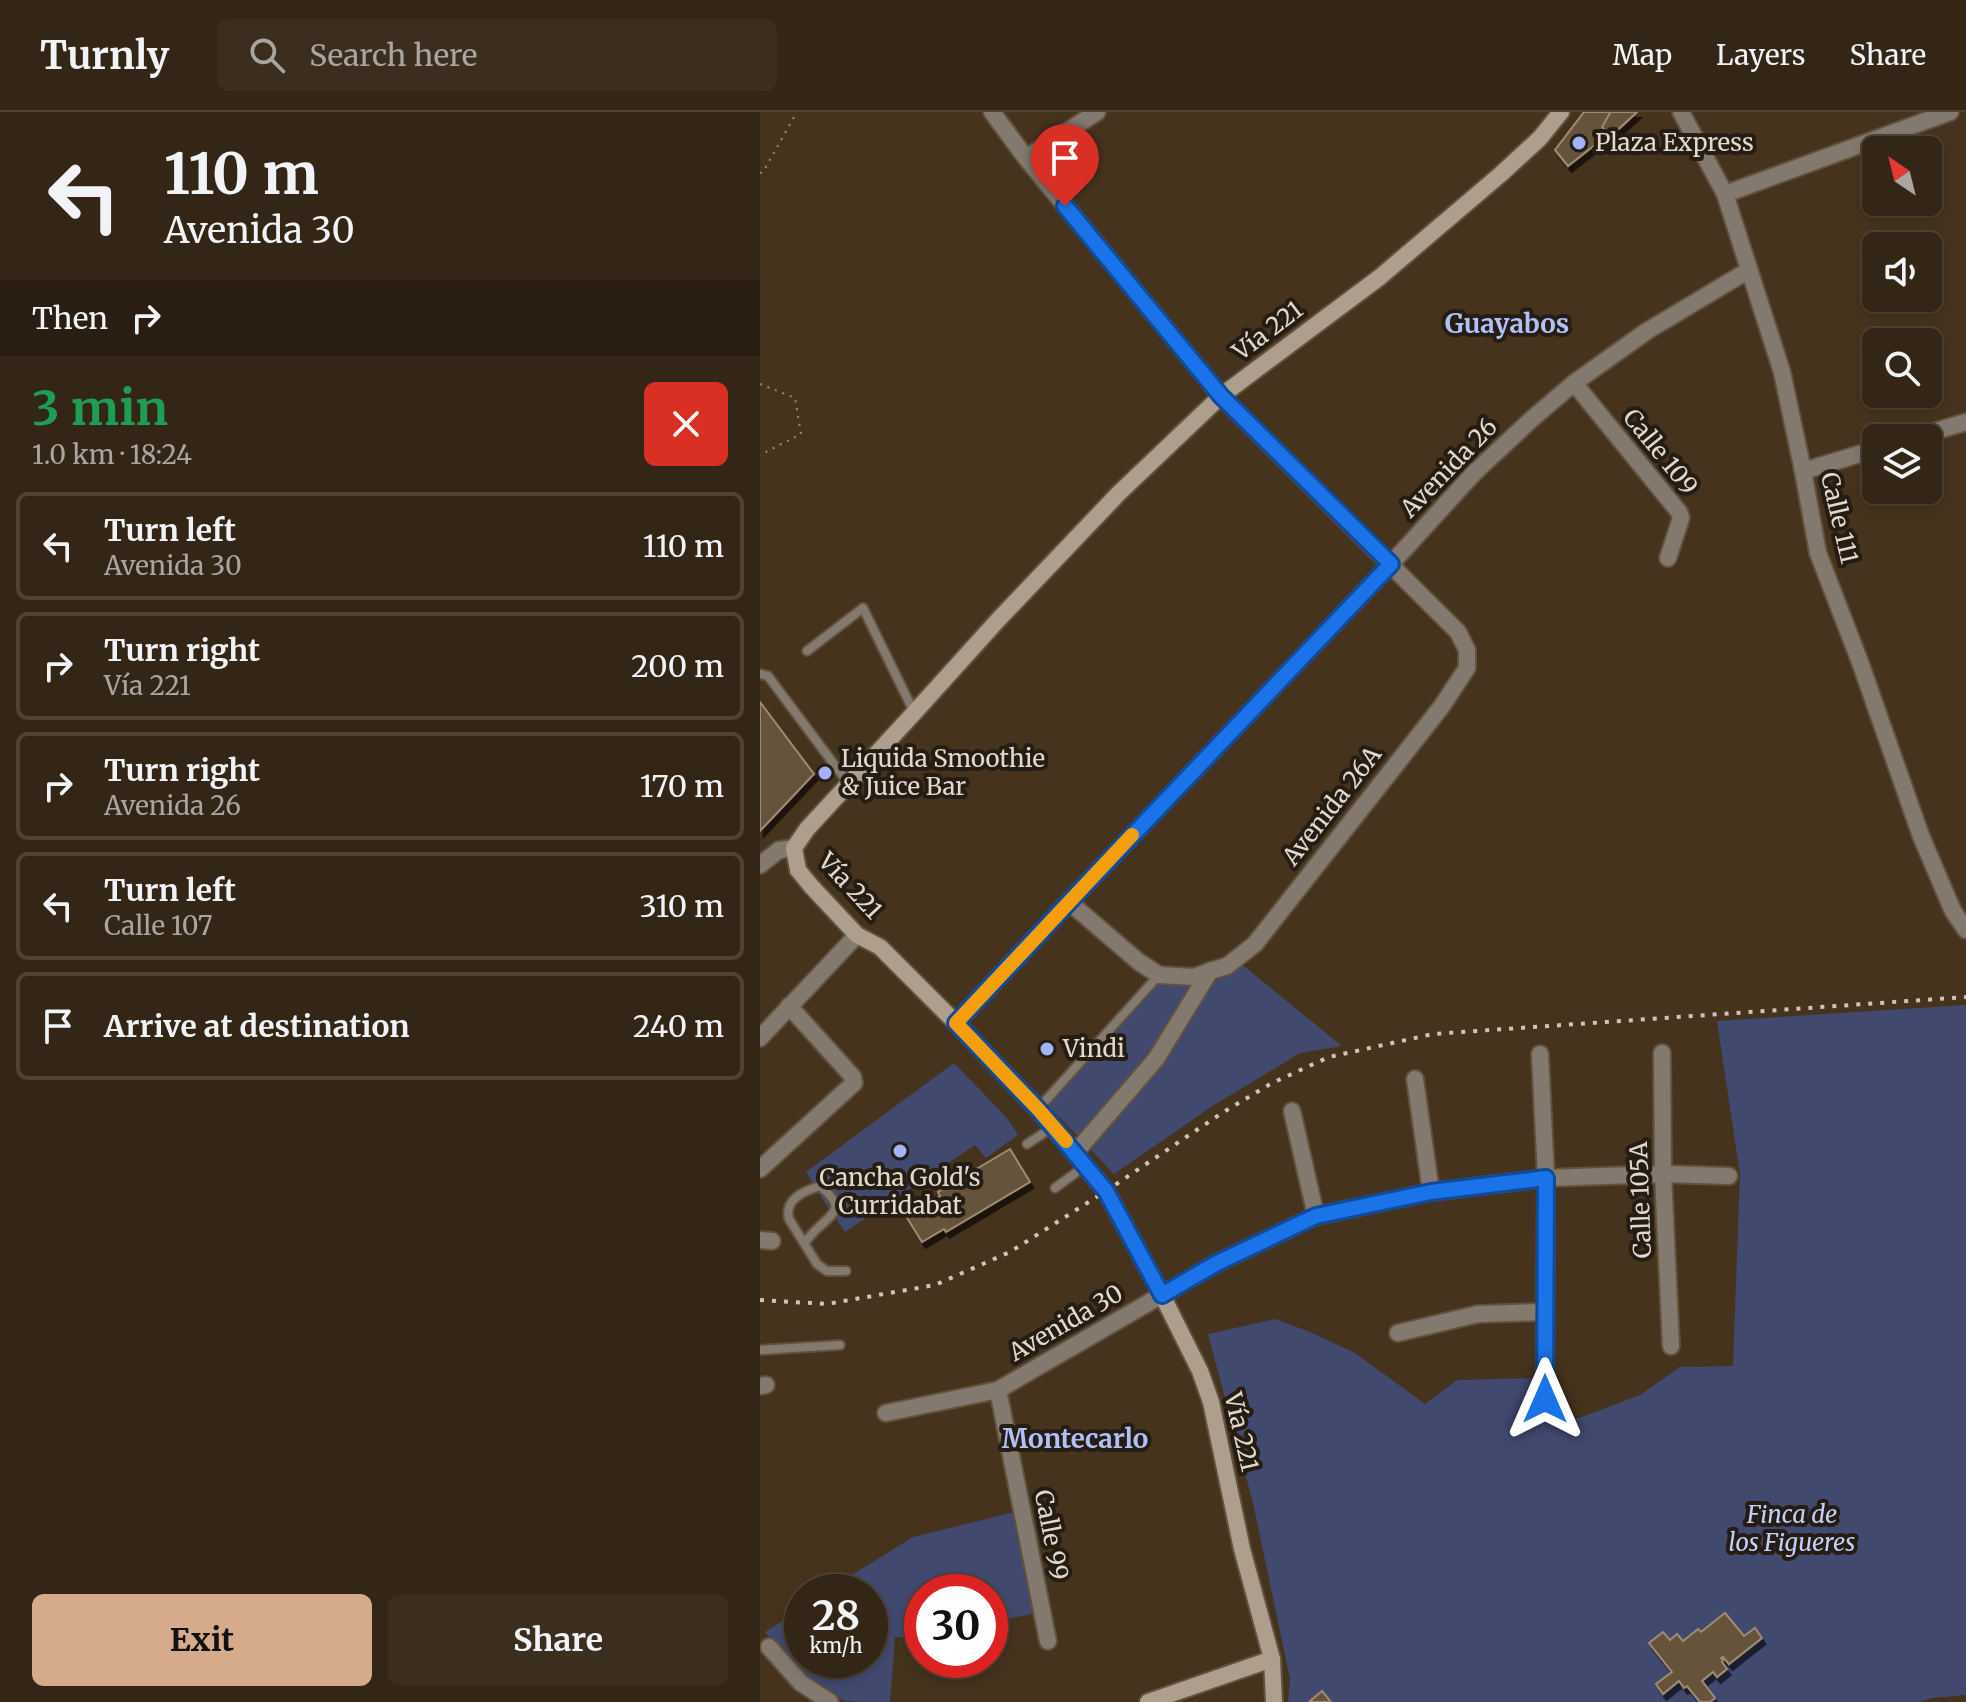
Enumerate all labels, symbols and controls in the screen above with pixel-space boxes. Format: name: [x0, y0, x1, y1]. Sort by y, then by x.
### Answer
search box: [217, 19, 777, 91]
text: Turnly: [40, 32, 169, 79]
icon: search: [245, 33, 289, 77]
text: Search here: [309, 36, 478, 74]
text: Map: [1612, 37, 1672, 73]
text: Layers: [1716, 37, 1805, 73]
text: Share: [1849, 37, 1926, 73]
pin: [1031, 124, 1099, 206]
place label: Plaza Express: [1595, 127, 1754, 158]
marker: Plaza Express: [1570, 134, 1588, 152]
icon: arrive: [1043, 136, 1087, 180]
north arrow: [1862, 136, 1942, 216]
map controls: [1862, 136, 1942, 504]
text: 110 m: [164, 139, 319, 209]
icon: left: [32, 144, 136, 248]
text: Avenida 30: [164, 208, 355, 253]
button: sound: [1862, 232, 1942, 312]
street label: Vía 221: [1226, 294, 1309, 368]
icon: right: [124, 296, 168, 340]
text: Then: [32, 299, 108, 337]
district label: Guayabos: [1445, 307, 1569, 340]
button: search: [1862, 328, 1942, 408]
text: 3 min: [32, 378, 168, 438]
button: close: [644, 382, 728, 466]
street label: Calle 109: [1616, 402, 1704, 501]
street label: Avenida 26: [1393, 411, 1504, 525]
button: layers: [1862, 424, 1942, 504]
text: 1.0 km · 18:24: [32, 438, 192, 471]
street label: Calle 111: [1814, 469, 1865, 567]
text: Turn left: [104, 511, 236, 549]
icon: left: [36, 524, 80, 568]
text: 110 m: [643, 527, 724, 565]
text: Avenida 30: [104, 549, 242, 582]
text: Turn right: [104, 631, 260, 669]
icon: right: [36, 644, 80, 688]
text: 200 m: [631, 647, 724, 685]
text: Vía 221: [104, 669, 191, 702]
street label: Avenida 26A: [1275, 739, 1389, 872]
place label: Liquida Smoothie & Juice Bar: [841, 743, 1045, 802]
text: Turn right: [104, 751, 260, 789]
icon: right: [36, 764, 80, 808]
marker: Liquida Smoothie & Juice Bar: [816, 764, 834, 782]
text: 170 m: [640, 767, 724, 805]
text: Avenida 26: [104, 789, 241, 822]
street label: Vía 221: [811, 845, 889, 926]
text: Turn left: [104, 871, 236, 909]
icon: left: [36, 884, 80, 928]
text: 310 m: [640, 887, 724, 925]
text: Calle 107: [104, 909, 213, 942]
icon: arrive: [36, 1004, 80, 1048]
text: Arrive at destination: [104, 1007, 410, 1045]
text: 240 m: [633, 1007, 724, 1045]
place label: Vindi: [1062, 1033, 1125, 1064]
marker: Vindi: [1038, 1040, 1056, 1058]
street label: Calle 105A: [1623, 1140, 1658, 1259]
marker: Cancha Gold's Curridabat: [891, 1142, 909, 1160]
place label: Cancha Gold's Curridabat: [819, 1162, 981, 1221]
street label: Avenida 30: [1002, 1277, 1129, 1368]
position arrow: [1503, 1357, 1587, 1441]
street label: Vía 221: [1217, 1388, 1266, 1475]
district label: Montecarlo: [1002, 1422, 1148, 1455]
street label: Calle 99: [1028, 1487, 1075, 1583]
park label: Finca de los Figueres: [1729, 1499, 1855, 1558]
speed limit sign: 30: [904, 1574, 1008, 1678]
text: 28: [812, 1591, 860, 1641]
button: Exit: [32, 1594, 372, 1686]
button: Share: [388, 1594, 728, 1686]
text: km/h: [810, 1633, 862, 1658]

